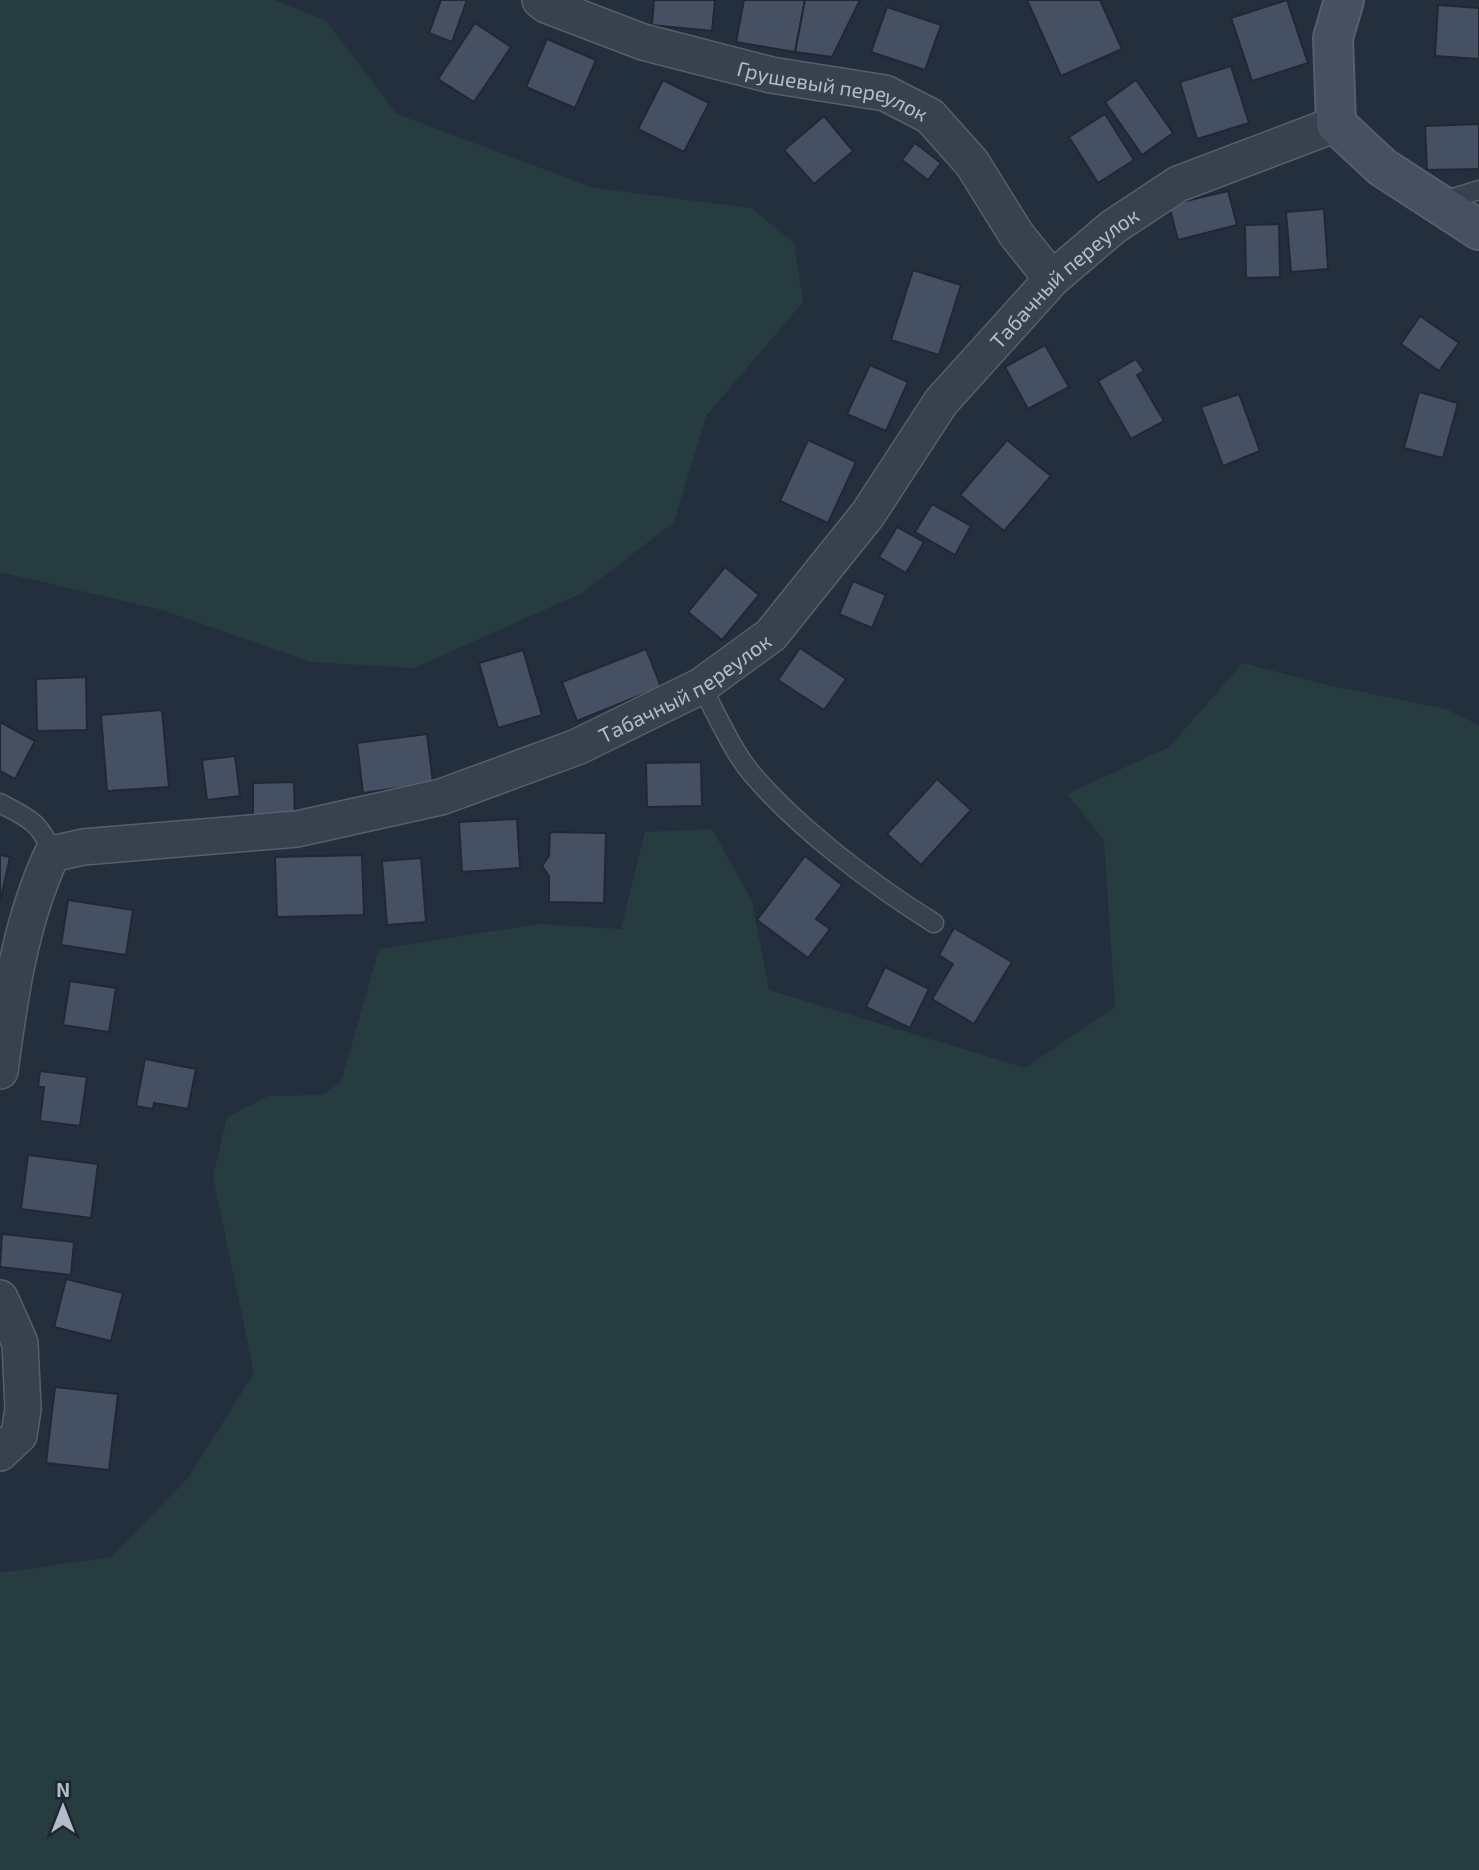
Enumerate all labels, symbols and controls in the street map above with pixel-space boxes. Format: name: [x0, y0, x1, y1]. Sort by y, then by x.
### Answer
street label: Грушевый переулок: [735, 54, 933, 126]
street label: Табачный переулок: [984, 201, 1143, 353]
street label: Табачный переулок: [594, 627, 775, 747]
north arrow: [28, 1772, 98, 1842]
text: N: [56, 1778, 70, 1801]

